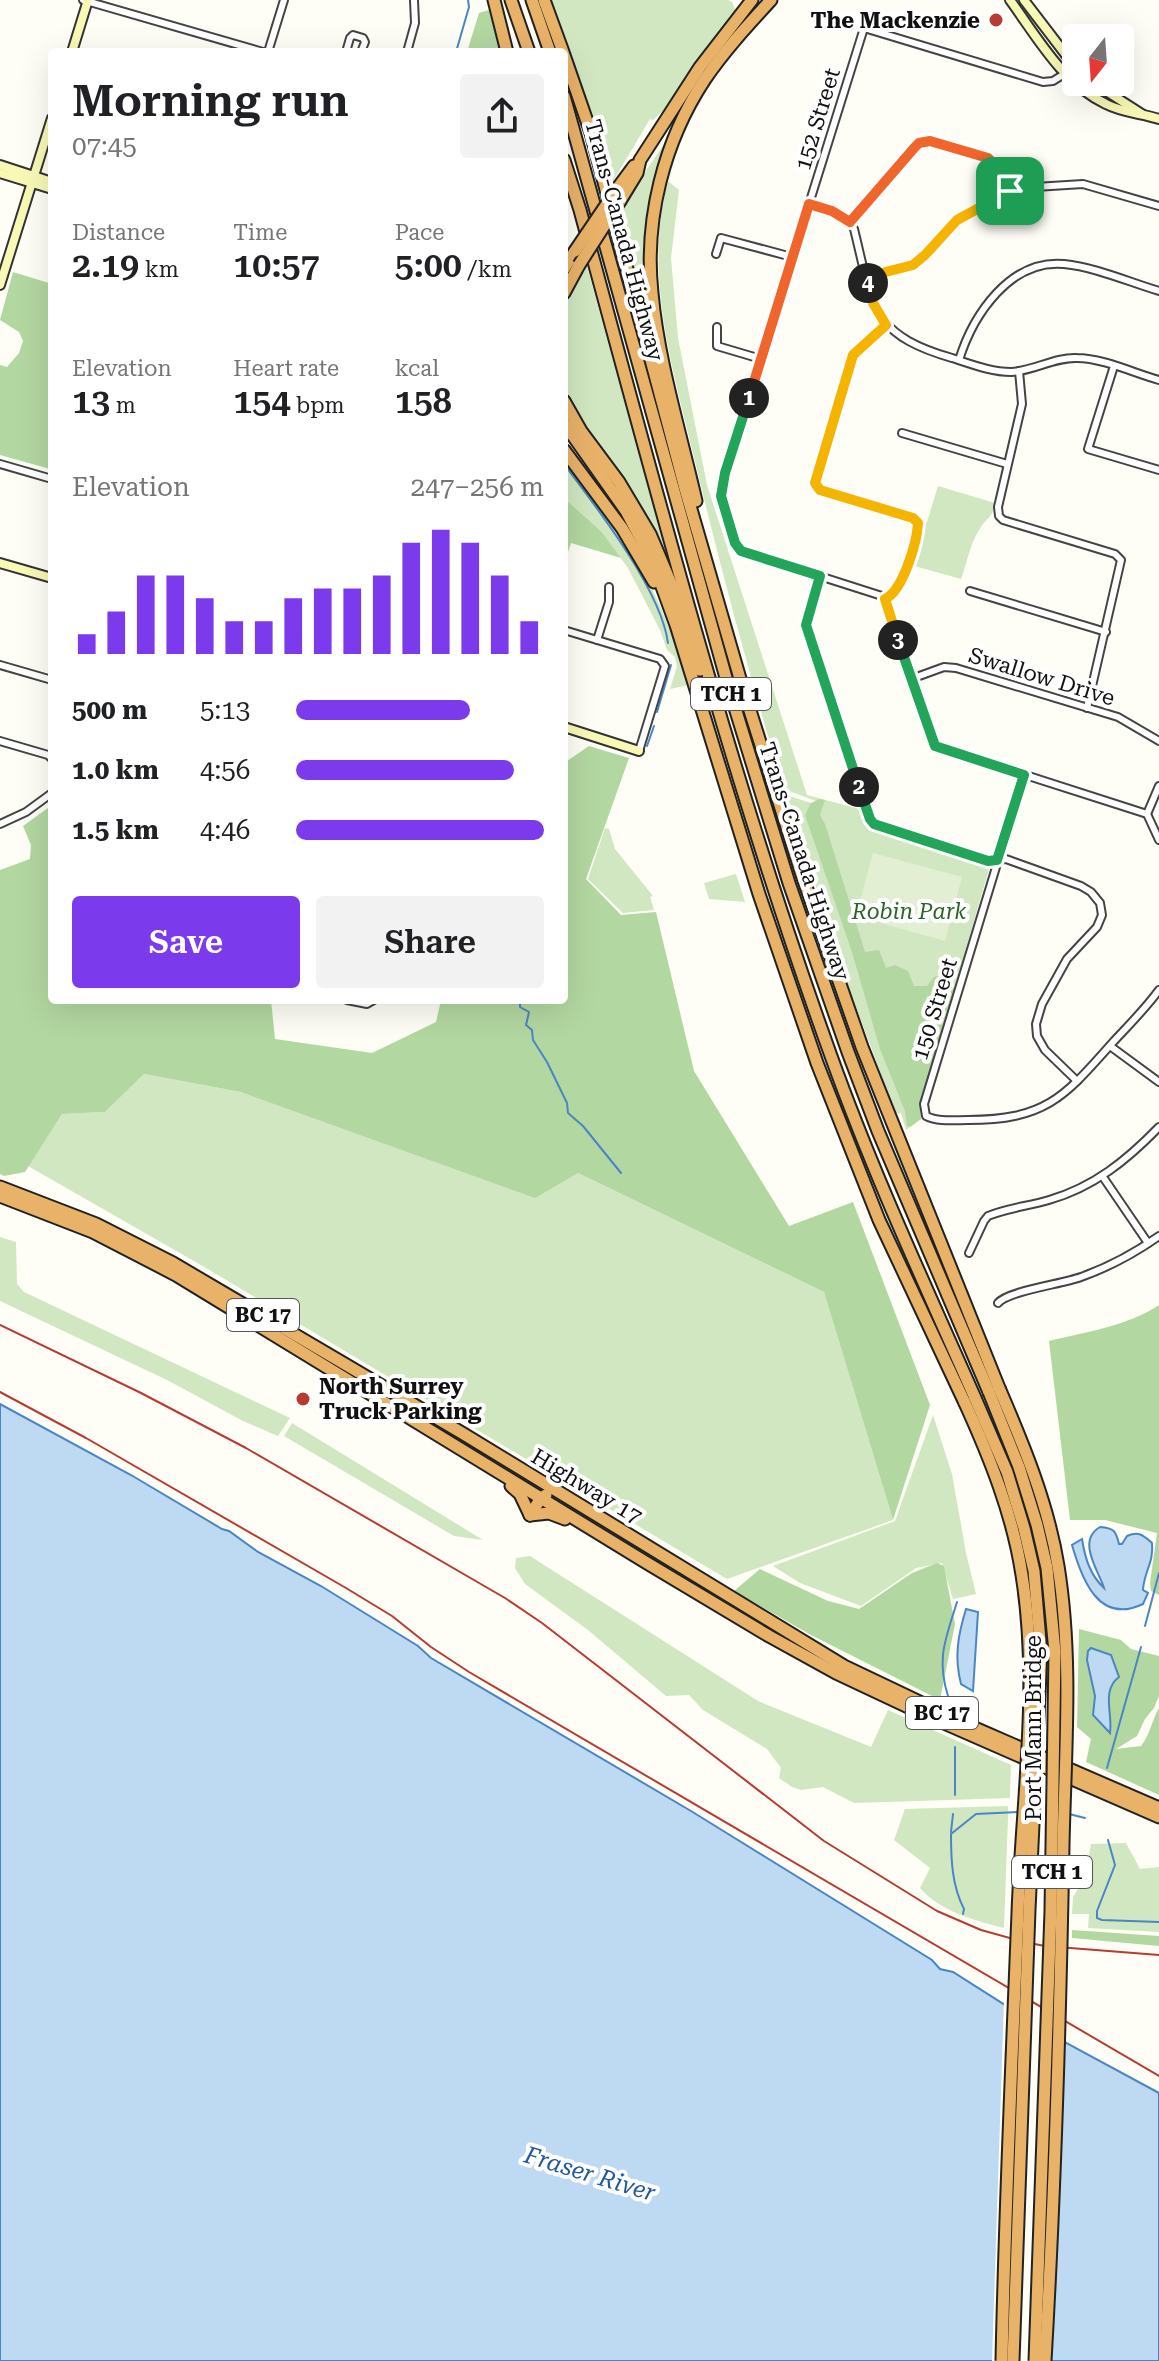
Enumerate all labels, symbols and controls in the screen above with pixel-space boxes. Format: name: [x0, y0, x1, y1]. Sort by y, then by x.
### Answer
place label: The Mackenzie: [810, 8, 980, 33]
marker: The Mackenzie: [987, 11, 1005, 29]
north arrow: [1062, 24, 1134, 96]
map controls: [1062, 24, 1134, 96]
street label: 152 Street: [790, 65, 845, 173]
button: share: [460, 74, 544, 158]
text: Morning run: [72, 75, 349, 127]
street label: Trans-Canada Highway: [580, 117, 669, 364]
text: 07:45: [72, 131, 137, 161]
pin: [976, 157, 1044, 225]
icon: arrive: [988, 169, 1032, 213]
text: Distance: [72, 220, 165, 245]
text: Time: [233, 220, 287, 245]
text: Pace: [395, 220, 444, 245]
text: 2.19: [72, 245, 139, 285]
text: 10:57: [233, 245, 320, 285]
text: 5:00: [395, 245, 462, 285]
text: km: [139, 257, 179, 282]
text: /km: [462, 257, 512, 282]
pin: 4: [848, 263, 888, 303]
text: 4: [862, 270, 874, 295]
text: Elevation: [72, 356, 172, 381]
text: Heart rate: [233, 356, 339, 381]
text: kcal: [395, 356, 439, 381]
pin: 1: [729, 378, 769, 418]
text: 13: [72, 381, 110, 421]
text: 154: [233, 381, 290, 421]
text: 158: [395, 381, 452, 421]
text: 1: [743, 385, 755, 410]
text: m: [110, 393, 136, 418]
text: bpm: [290, 393, 345, 418]
text: Elevation: [72, 472, 190, 502]
text: 247–256 m: [411, 472, 544, 502]
pin: 3: [878, 620, 918, 660]
text: 3: [892, 627, 904, 652]
street label: Swallow Drive: [966, 642, 1118, 711]
road number: TCH 1: [691, 678, 771, 710]
text: 500 m: [72, 695, 147, 725]
text: 5:13: [200, 695, 250, 725]
street label: Trans-Canada Highway: [754, 739, 855, 983]
text: 1.0 km: [72, 755, 159, 785]
text: 4:56: [200, 755, 250, 785]
pin: 2: [839, 767, 879, 807]
text: 2: [853, 774, 865, 799]
text: 1.5 km: [72, 815, 159, 845]
text: 4:46: [200, 815, 250, 845]
button: Save: [72, 896, 300, 988]
button: Share: [316, 896, 544, 988]
park label: Robin Park: [851, 899, 966, 924]
street label: 150 Street: [907, 955, 962, 1063]
road number: BC 17: [227, 1299, 299, 1331]
place label: North Surrey Truck Parking: [319, 1374, 482, 1424]
marker: North Surrey Truck Parking: [294, 1390, 312, 1408]
street label: Highway 17: [527, 1444, 646, 1529]
street label: Port Mann Bridge: [1021, 1635, 1046, 1821]
road number: BC 17: [906, 1697, 978, 1729]
road number: TCH 1: [1012, 1856, 1092, 1888]
water label: Fraser River: [520, 2140, 659, 2207]

